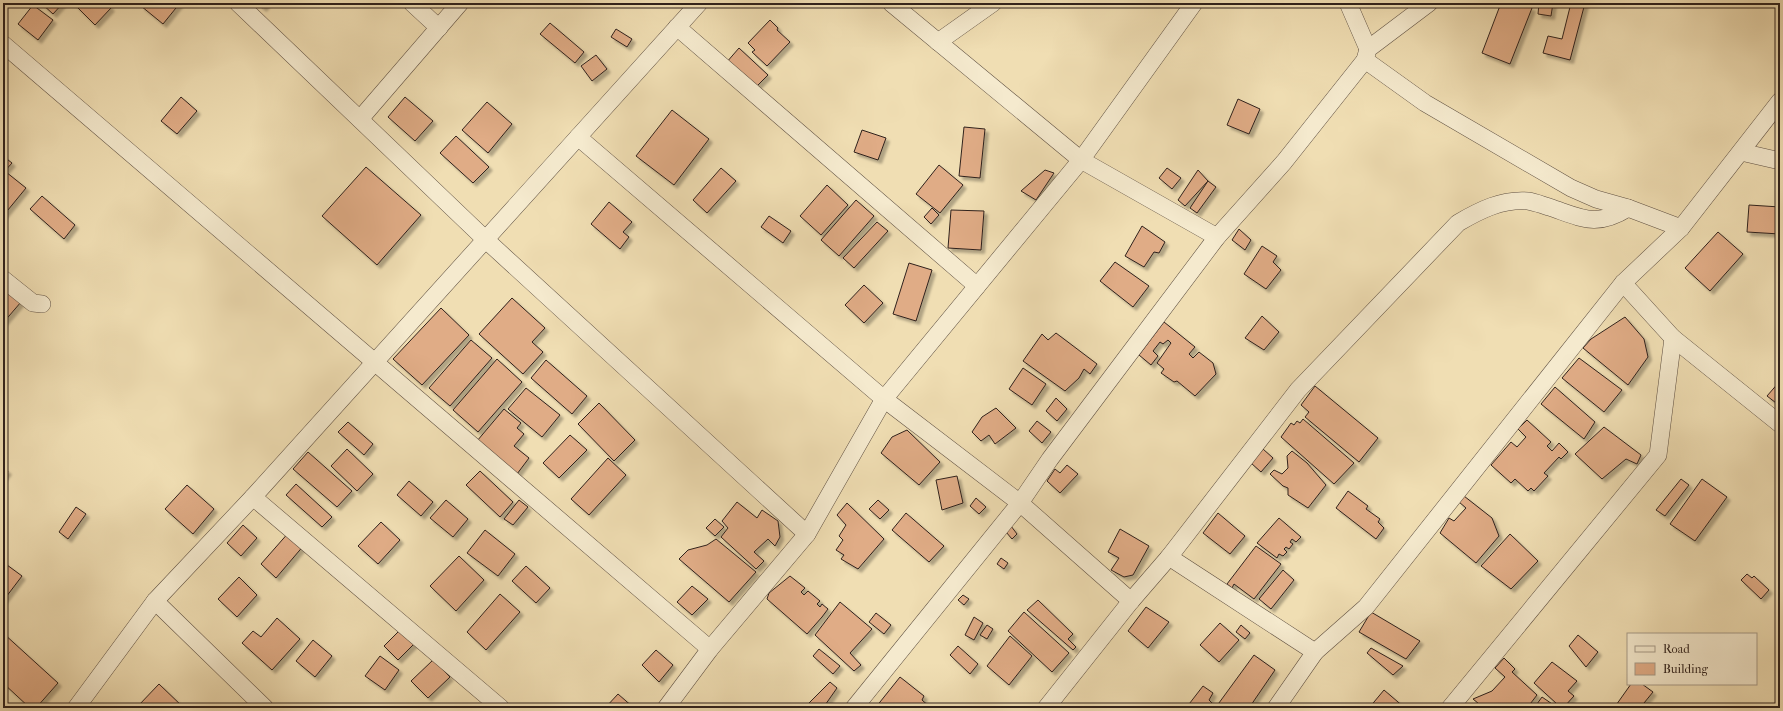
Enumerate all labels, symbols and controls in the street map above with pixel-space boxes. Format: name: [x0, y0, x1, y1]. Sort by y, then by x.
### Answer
legend: [1627, 633, 1757, 685]
text: Road: [1663, 642, 1690, 656]
text: Building: [1663, 662, 1708, 676]

